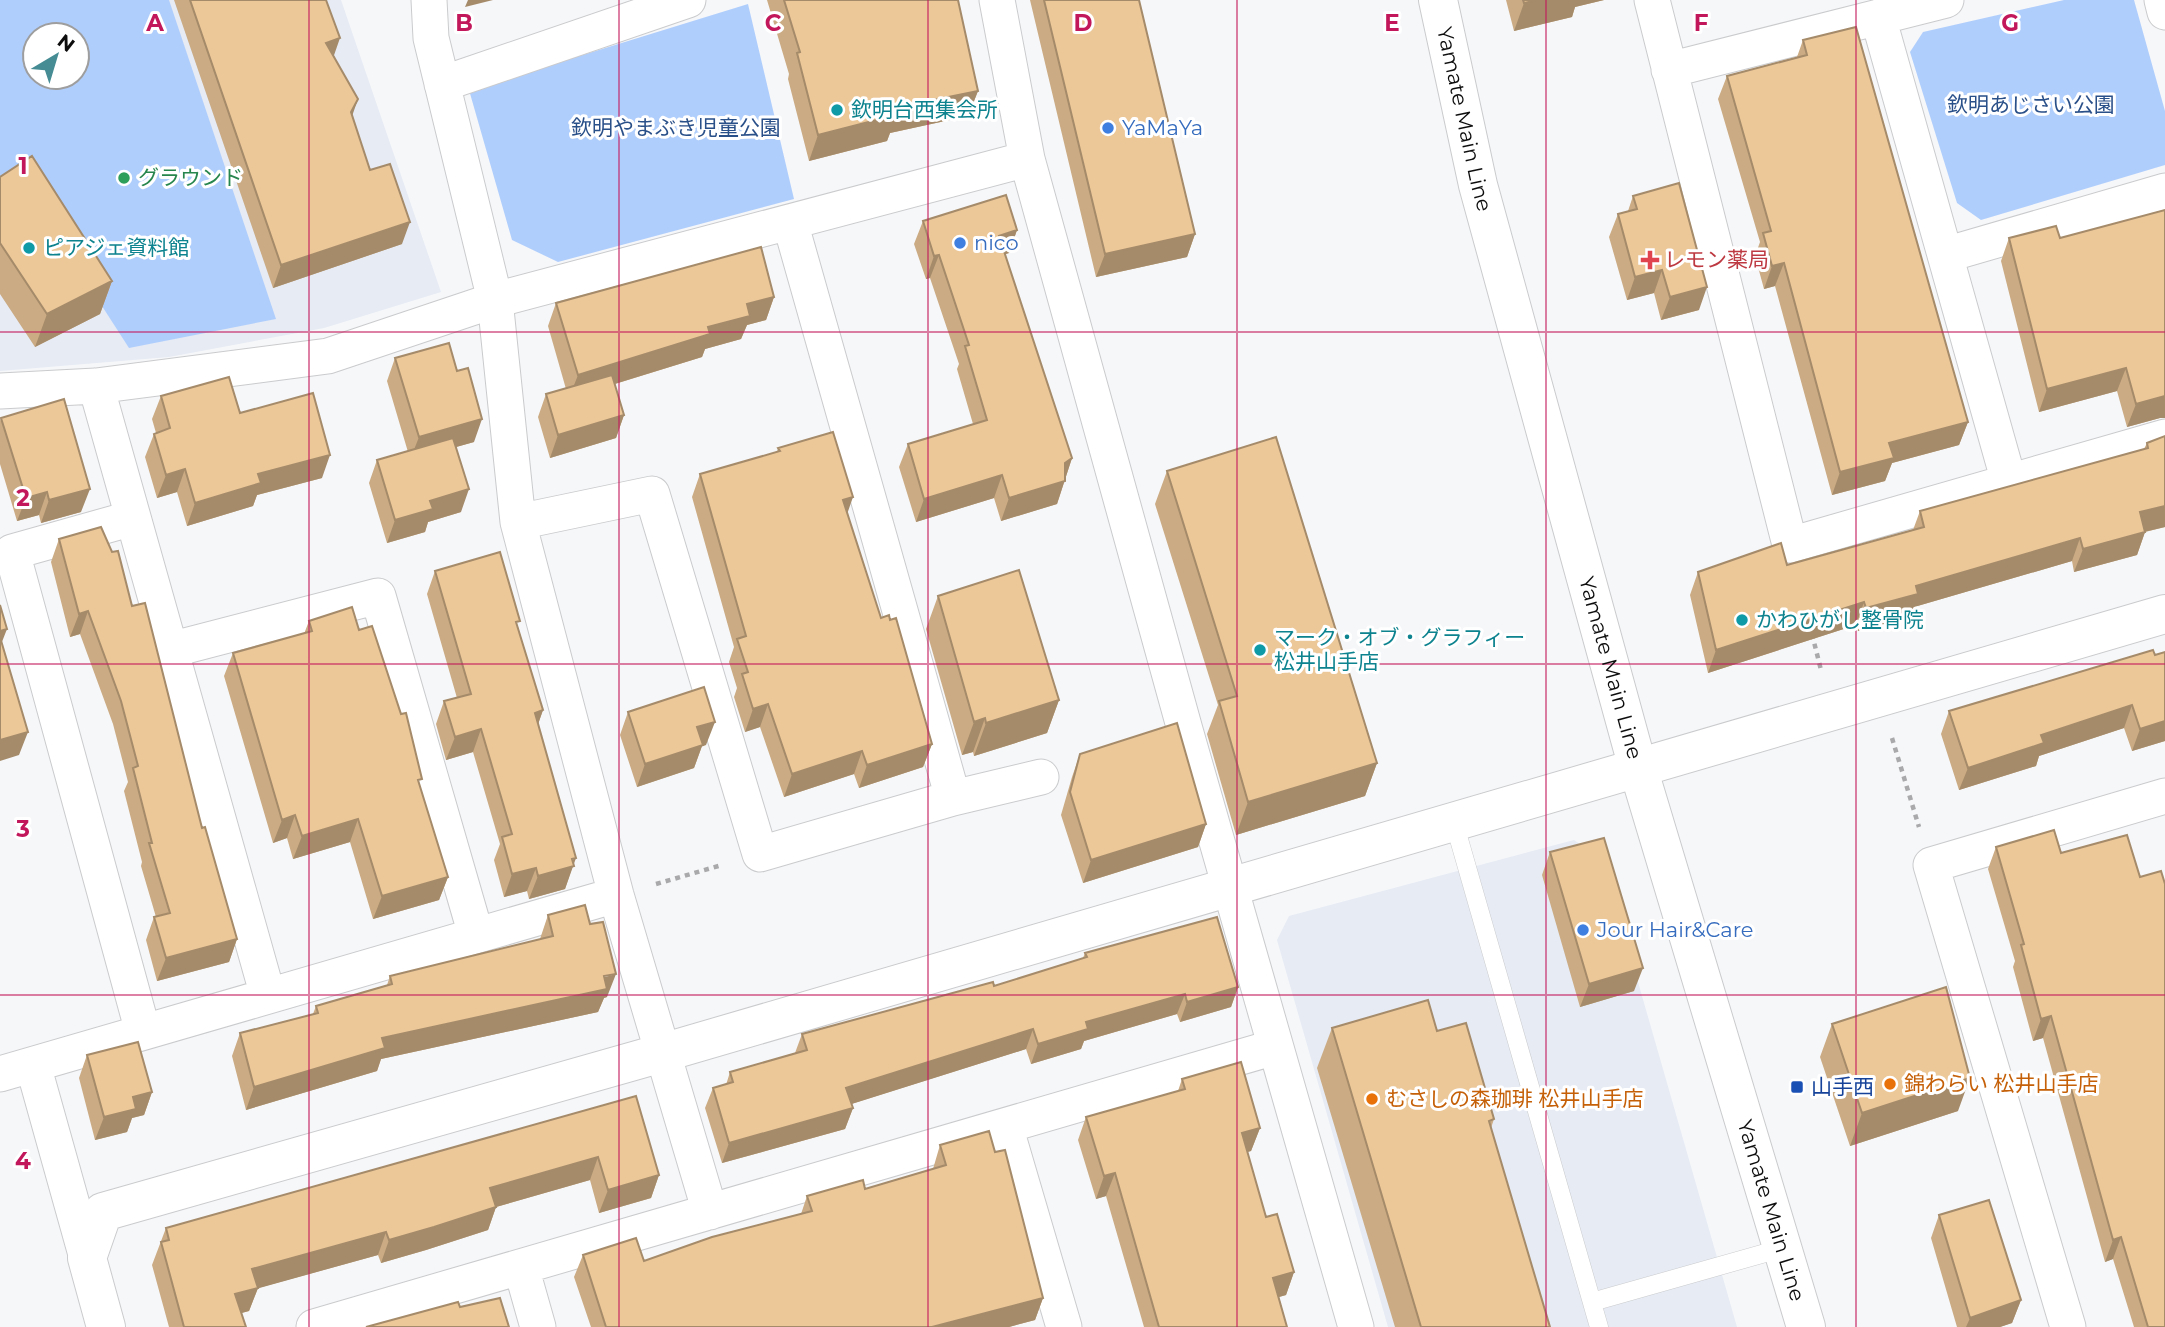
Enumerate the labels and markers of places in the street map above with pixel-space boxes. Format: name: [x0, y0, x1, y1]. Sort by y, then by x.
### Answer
place label: 欽明台西集会所: [851, 97, 998, 122]
marker: 欽明台西集会所: [829, 102, 845, 118]
place label: YaMaYa: [1122, 115, 1203, 140]
marker: YaMaYa: [1100, 120, 1116, 136]
place label: グラウンド: [138, 165, 243, 190]
marker: グラウンド: [116, 170, 132, 186]
place label: nico: [974, 230, 1019, 255]
place label: ピアジェ資料館: [43, 235, 189, 260]
marker: nico: [952, 235, 968, 251]
marker: ピアジェ資料館: [21, 240, 37, 256]
place label: レモン薬局: [1664, 247, 1769, 272]
marker: レモン薬局: [1642, 252, 1658, 268]
place label: かわひがし整骨院: [1756, 607, 1924, 632]
marker: かわひがし整骨院: [1734, 612, 1750, 628]
place label: マーク・オブ・グラフィー 松井山手店: [1274, 625, 1525, 674]
marker: マーク・オブ・グラフィー 松井山手店: [1252, 642, 1268, 658]
place label: Jour Hair&Care: [1596, 917, 1754, 942]
marker: Jour Hair&Care: [1575, 922, 1591, 938]
place label: 錦わらい 松井山手店: [1904, 1071, 2099, 1096]
place label: 山手西: [1811, 1074, 1874, 1099]
marker: 錦わらい 松井山手店: [1882, 1076, 1898, 1092]
marker: 山手西: [1789, 1079, 1805, 1095]
place label: むさしの森珈琲 松井山手店: [1386, 1086, 1644, 1111]
marker: むさしの森珈琲 松井山手店: [1364, 1091, 1380, 1107]

